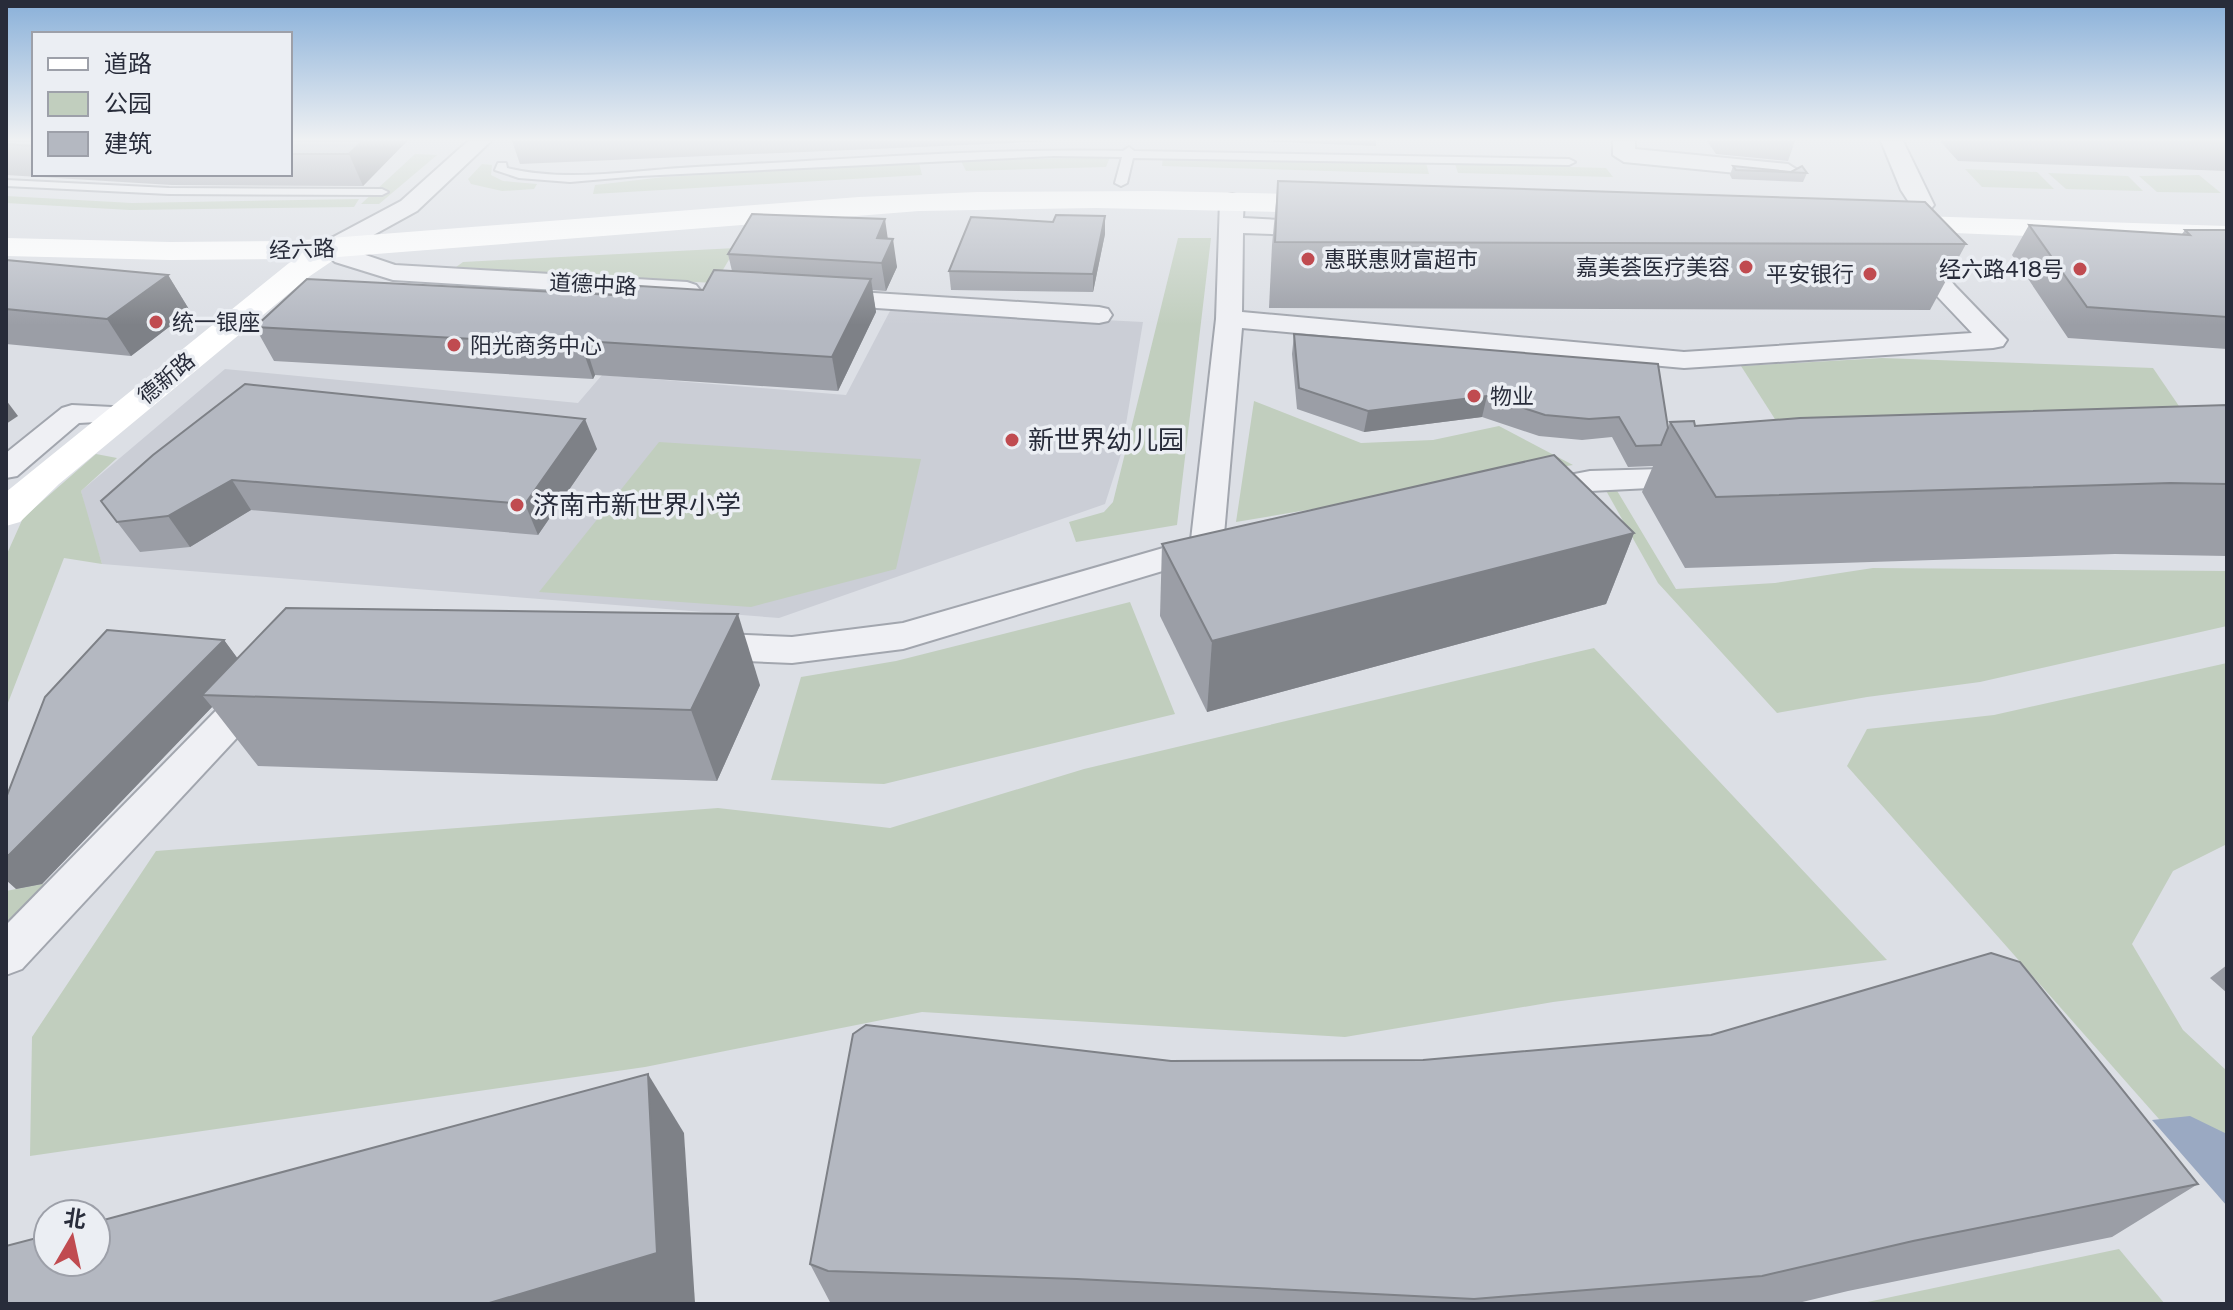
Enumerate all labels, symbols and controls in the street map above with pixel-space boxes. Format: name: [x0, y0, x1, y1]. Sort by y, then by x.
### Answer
legend: [32, 32, 292, 176]
text: 道路: [104, 49, 152, 77]
text: 公园: [104, 89, 152, 117]
text: 建筑: [104, 129, 152, 157]
street label: 经六路: [269, 235, 335, 263]
place label: 惠联惠财富超市: [1324, 246, 1478, 272]
marker: 惠联惠财富超市: [1299, 250, 1317, 268]
place label: 嘉美荟医疗美容: [1576, 254, 1730, 280]
place label: 经六路418号: [1939, 256, 2064, 282]
marker: 嘉美荟医疗美容: [1737, 258, 1755, 276]
marker: 经六路418号: [2071, 260, 2089, 278]
place label: 平安银行: [1766, 261, 1854, 287]
marker: 平安银行: [1861, 265, 1879, 283]
street label: 道德中路: [548, 269, 638, 299]
place label: 统一银座: [172, 309, 260, 335]
marker: 统一银座: [147, 313, 165, 331]
place label: 阳光商务中心: [470, 332, 602, 358]
marker: 阳光商务中心: [445, 336, 463, 354]
street label: 德新路: [132, 347, 200, 409]
place label: 物业: [1490, 383, 1534, 409]
marker: 物业: [1465, 387, 1483, 405]
place label: 新世界幼儿园: [1028, 424, 1184, 455]
marker: 新世界幼儿园: [1003, 431, 1021, 449]
place label: 济南市新世界小学: [533, 489, 741, 520]
marker: 济南市新世界小学: [508, 496, 526, 514]
north arrow: [32, 1198, 112, 1278]
text: 北: [62, 1204, 88, 1233]

